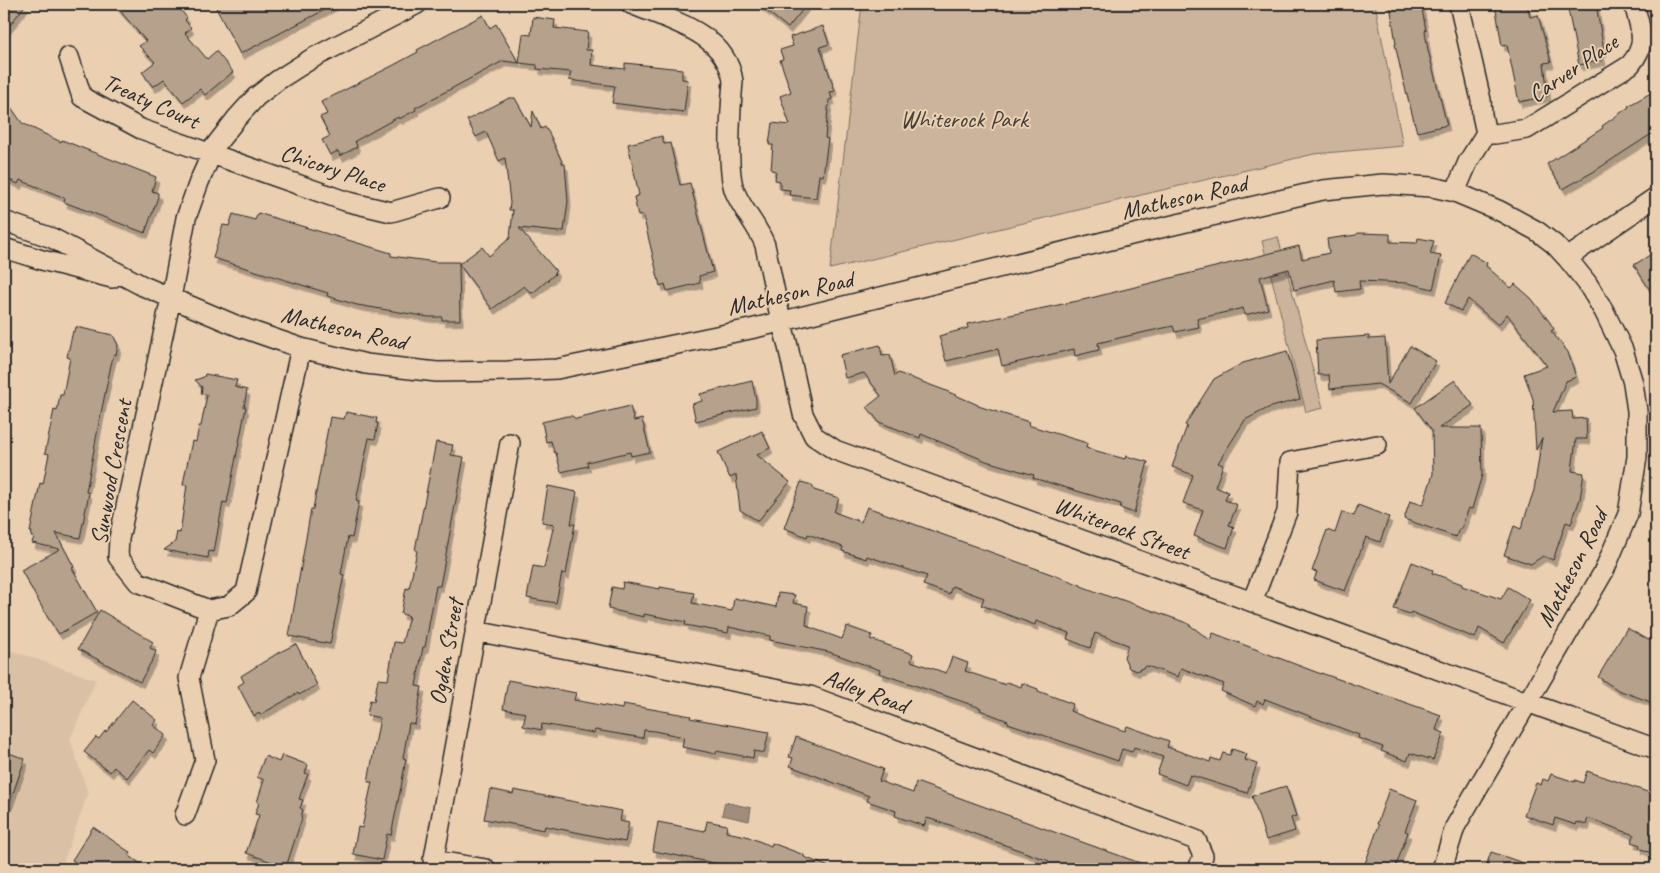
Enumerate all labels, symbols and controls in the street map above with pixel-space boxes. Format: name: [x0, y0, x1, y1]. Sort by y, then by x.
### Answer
street label: Carver Place: [1522, 26, 1626, 109]
street label: Treaty Court: [98, 66, 206, 136]
park label: Whiterock Park: [900, 104, 1030, 134]
street label: Chicory Place: [277, 137, 391, 200]
street label: Matheson Road: [1118, 167, 1253, 226]
street label: Matheson Road: [724, 263, 859, 322]
street label: Matheson Road: [278, 299, 413, 358]
street label: Sunwood Crescent: [83, 395, 139, 547]
street label: Whiterock Street: [1050, 490, 1195, 567]
street label: Matheson Road: [1530, 501, 1616, 632]
street label: Ogden Street: [422, 594, 471, 707]
street label: Adley Road: [820, 662, 916, 721]

